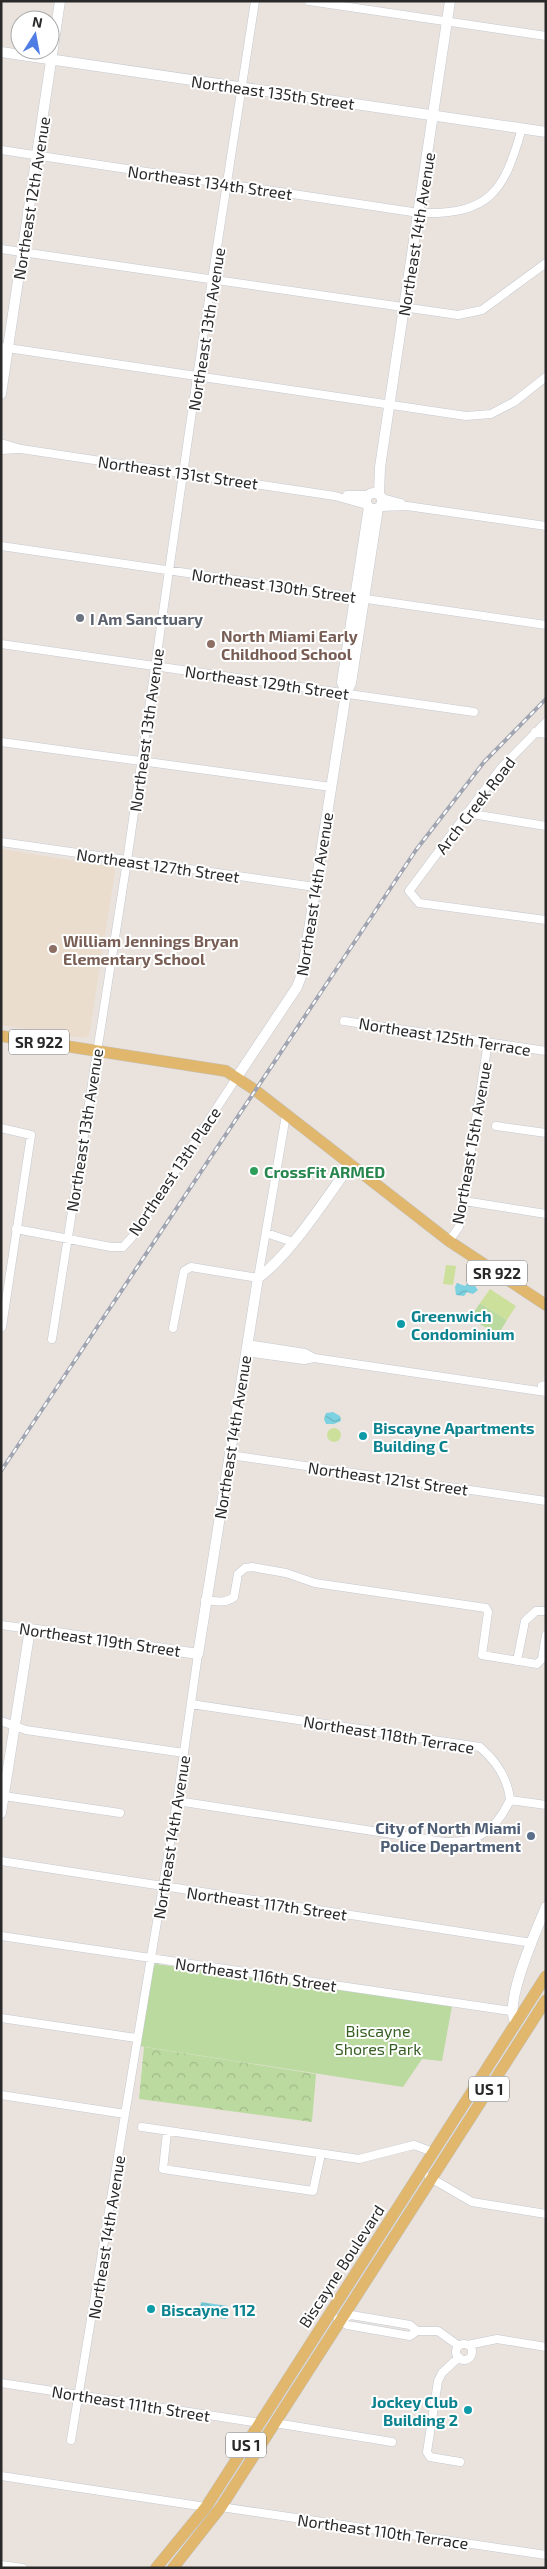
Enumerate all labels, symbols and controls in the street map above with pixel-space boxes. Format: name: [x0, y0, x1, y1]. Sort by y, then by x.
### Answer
north arrow: [10, 10, 60, 60]
text: N: [31, 12, 44, 31]
street label: Northeast 135th Street: [190, 71, 356, 113]
street label: Northeast 12th Avenue: [9, 115, 53, 281]
street label: Northeast 14th Avenue: [394, 151, 438, 317]
street label: Northeast 134th Street: [127, 161, 293, 203]
street label: Northeast 13th Avenue: [184, 246, 228, 412]
street label: Northeast 131st Street: [97, 451, 259, 493]
street label: Northeast 130th Street: [191, 564, 357, 606]
place label: I Am Sanctuary: [90, 609, 203, 629]
marker: I Am Sanctuary: [74, 612, 86, 624]
place label: North Miami Early Childhood School: [221, 626, 358, 663]
marker: North Miami Early Childhood School: [205, 638, 217, 650]
street label: Northeast 13th Avenue: [125, 647, 167, 813]
street label: Northeast 129th Street: [184, 661, 350, 703]
street label: Arch Creek Road: [431, 753, 519, 857]
street label: Northeast 14th Avenue: [292, 811, 336, 977]
street label: Northeast 127th Street: [75, 844, 241, 886]
place label: William Jennings Bryan Elementary School: [63, 931, 239, 969]
marker: William Jennings Bryan Elementary School: [47, 943, 59, 955]
street label: Northeast 125th Terrace: [358, 1013, 532, 1059]
road number: SR 922: [9, 1030, 69, 1054]
street label: Northeast 13th Avenue: [62, 1047, 106, 1213]
street label: Northeast 15th Avenue: [447, 1060, 495, 1226]
street label: Northeast 13th Place: [124, 1103, 224, 1239]
place label: CrossFit ARMED: [264, 1162, 385, 1181]
marker: CrossFit ARMED: [248, 1165, 260, 1177]
road number: SR 922: [467, 1260, 527, 1286]
place label: Greenwich Condominium: [411, 1306, 515, 1343]
marker: Greenwich Condominium: [395, 1318, 407, 1330]
street label: Northeast 14th Avenue: [210, 1354, 254, 1520]
place label: Biscayne Apartments Building C: [373, 1418, 534, 1455]
marker: Biscayne Apartments Building C: [357, 1430, 369, 1442]
street label: Northeast 121st Street: [307, 1457, 469, 1499]
street label: Northeast 119th Street: [18, 1618, 182, 1660]
street label: Northeast 118th Terrace: [302, 1711, 476, 1757]
street label: Northeast 14th Avenue: [149, 1754, 193, 1920]
place label: City of North Miami Police Department: [375, 1818, 521, 1855]
marker: City of North Miami Police Department: [525, 1830, 537, 1842]
street label: Northeast 117th Street: [186, 1882, 348, 1924]
street label: Northeast 116th Street: [174, 1953, 338, 1995]
park label: Biscayne Shores Park: [335, 2021, 421, 2058]
road number: US 1: [469, 2076, 509, 2102]
street label: Northeast 14th Avenue: [84, 2154, 128, 2320]
street label: Biscayne Boulevard: [294, 2201, 388, 2331]
place label: Biscayne 112: [161, 2300, 256, 2320]
marker: Biscayne 112: [145, 2303, 157, 2315]
street label: Northeast 111th Street: [51, 2381, 211, 2425]
place label: Jockey Club Building 2: [371, 2392, 458, 2429]
marker: Jockey Club Building 2: [462, 2404, 474, 2416]
road number: US 1: [226, 2432, 266, 2458]
street label: Northeast 110th Terrace: [296, 2510, 470, 2552]

